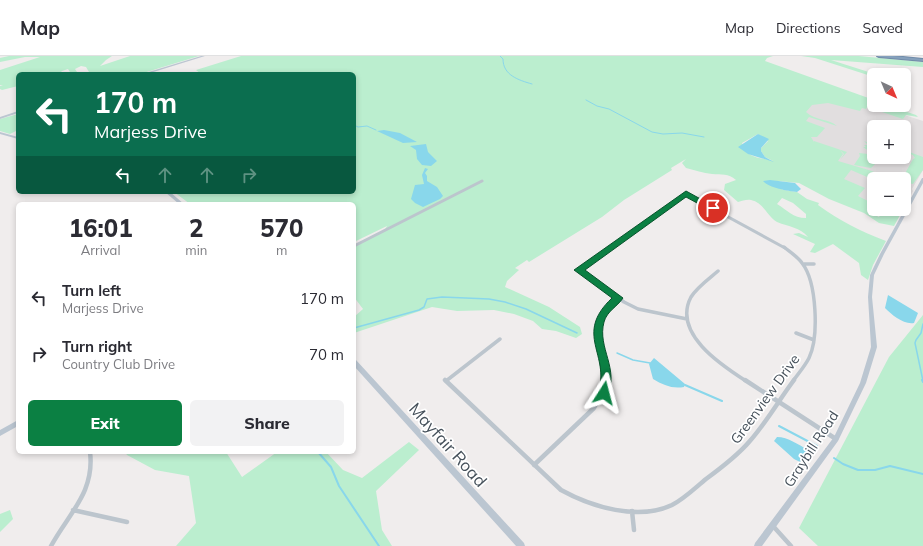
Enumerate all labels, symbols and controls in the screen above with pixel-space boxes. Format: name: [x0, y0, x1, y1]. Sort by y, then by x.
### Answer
text: Map: [20, 16, 60, 40]
text: Map: [725, 19, 754, 37]
text: Directions: [776, 19, 841, 37]
text: Saved: [863, 19, 903, 37]
north arrow: [867, 68, 911, 112]
map controls: [867, 68, 911, 216]
text: 170 m: [94, 85, 177, 120]
icon: left: [28, 88, 80, 140]
text: Marjess Drive: [94, 120, 207, 143]
button: +: [867, 120, 911, 164]
icon: left: [112, 164, 134, 186]
icon: ahead: [154, 164, 176, 186]
icon: ahead: [196, 164, 218, 186]
icon: right: [238, 164, 260, 186]
button: −: [867, 172, 911, 216]
pin: [696, 191, 730, 225]
icon: arrive: [702, 197, 724, 219]
text: 16:01: [69, 213, 133, 243]
text: 2: [189, 213, 204, 243]
text: 570: [260, 213, 303, 243]
text: Arrival: [81, 242, 121, 258]
text: min: [185, 242, 207, 258]
text: m: [276, 242, 287, 258]
text: Turn left: [62, 281, 121, 300]
icon: left: [28, 287, 50, 309]
text: 170 m: [300, 289, 344, 308]
text: Marjess Drive: [62, 300, 144, 316]
text: Turn right: [62, 337, 132, 356]
icon: right: [28, 343, 50, 365]
text: 70 m: [309, 345, 344, 364]
street label: Greenview Drive: [726, 351, 804, 447]
text: Country Club Drive: [62, 356, 175, 372]
position arrow: [583, 372, 625, 414]
street label: Mayfair Road: [404, 398, 492, 492]
button: Exit: [28, 400, 182, 446]
button: Share: [190, 400, 344, 446]
street label: Graybill Road: [780, 407, 842, 491]

